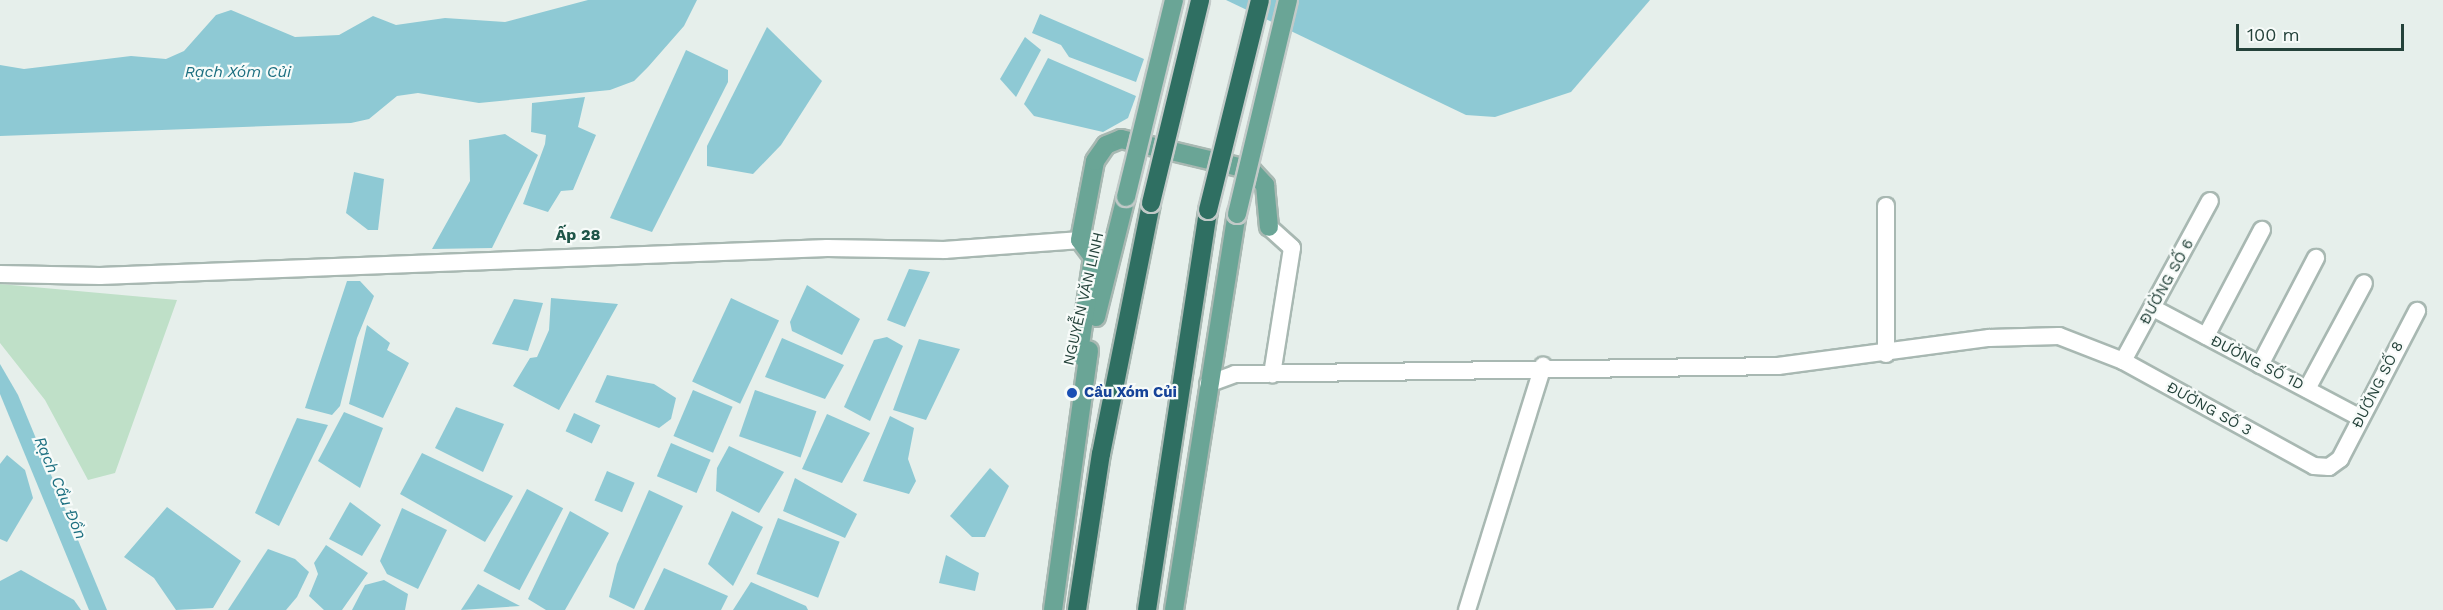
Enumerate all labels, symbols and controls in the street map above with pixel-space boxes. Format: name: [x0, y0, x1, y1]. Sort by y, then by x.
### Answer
scale bar: [2239, 12, 2407, 50]
text: 100 m: [2247, 24, 2300, 45]
water label: Rạch Xóm Củi: [185, 62, 291, 82]
district label: Ấp 28: [555, 225, 601, 245]
street label: NGUYỄN VĂN LINH: [1060, 230, 1108, 368]
street label: ĐƯỜNG SỐ 6: [2136, 236, 2198, 328]
street label: ĐƯỜNG SỐ 1D: [2207, 332, 2307, 394]
street label: ĐƯỜNG SỐ 8: [2348, 339, 2408, 431]
street label: ĐƯỜNG SỐ 3: [2163, 378, 2255, 440]
place label: Cầu Xóm Củi: [1084, 384, 1177, 402]
marker: Cầu Xóm Củi: [1065, 386, 1079, 400]
water label: Rạch Cầu Đồn: [30, 434, 90, 542]

